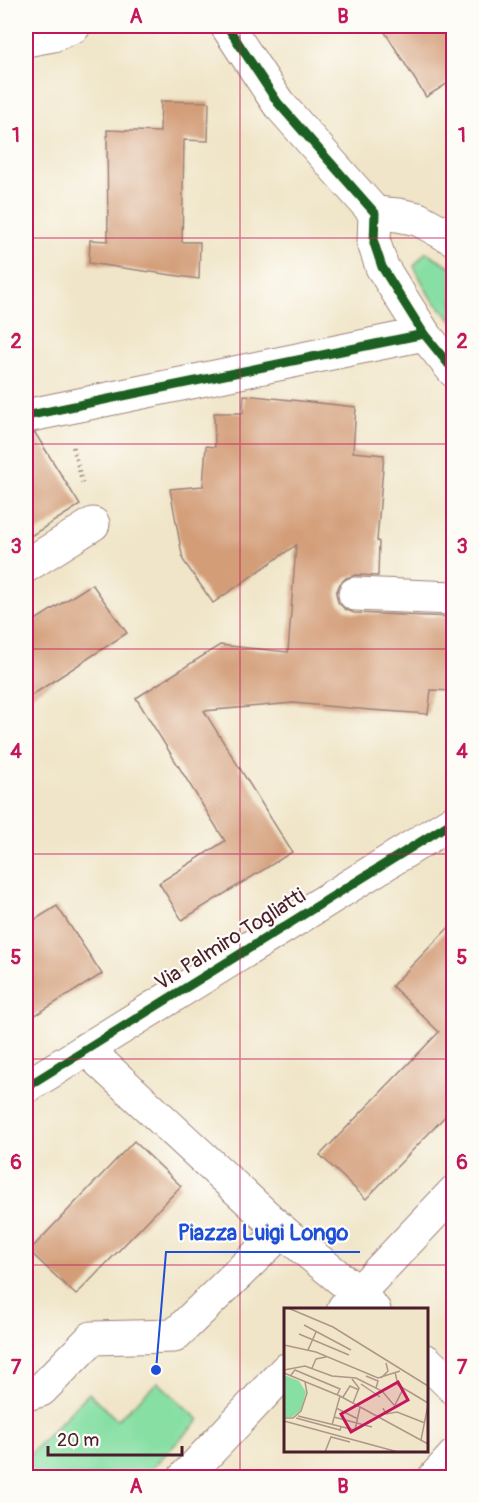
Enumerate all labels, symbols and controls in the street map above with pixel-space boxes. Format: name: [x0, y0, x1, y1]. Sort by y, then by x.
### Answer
text: A: [130, 4, 143, 29]
text: B: [337, 4, 349, 29]
text: 1: [12, 123, 20, 148]
text: 1: [458, 123, 466, 148]
text: 2: [10, 329, 22, 354]
text: 2: [456, 329, 468, 354]
text: 3: [10, 534, 22, 559]
text: 3: [456, 534, 468, 559]
text: 4: [10, 739, 22, 764]
text: 4: [456, 739, 468, 764]
street label: Via Palmiro Togliatti: [150, 882, 311, 997]
text: 5: [11, 945, 22, 970]
text: 5: [457, 945, 468, 970]
text: 6: [10, 1150, 22, 1175]
text: 6: [456, 1150, 468, 1175]
callout: Piazza Luigi Longo: [166, 1212, 360, 1252]
text: Piazza Luigi Longo: [178, 1219, 349, 1247]
inset map: [284, 1308, 428, 1452]
text: 7: [11, 1355, 22, 1380]
text: 7: [457, 1355, 468, 1380]
scale bar: [48, 1419, 182, 1457]
text: 20 m: [57, 1429, 99, 1452]
text: A: [130, 1474, 143, 1499]
text: B: [337, 1474, 349, 1499]

